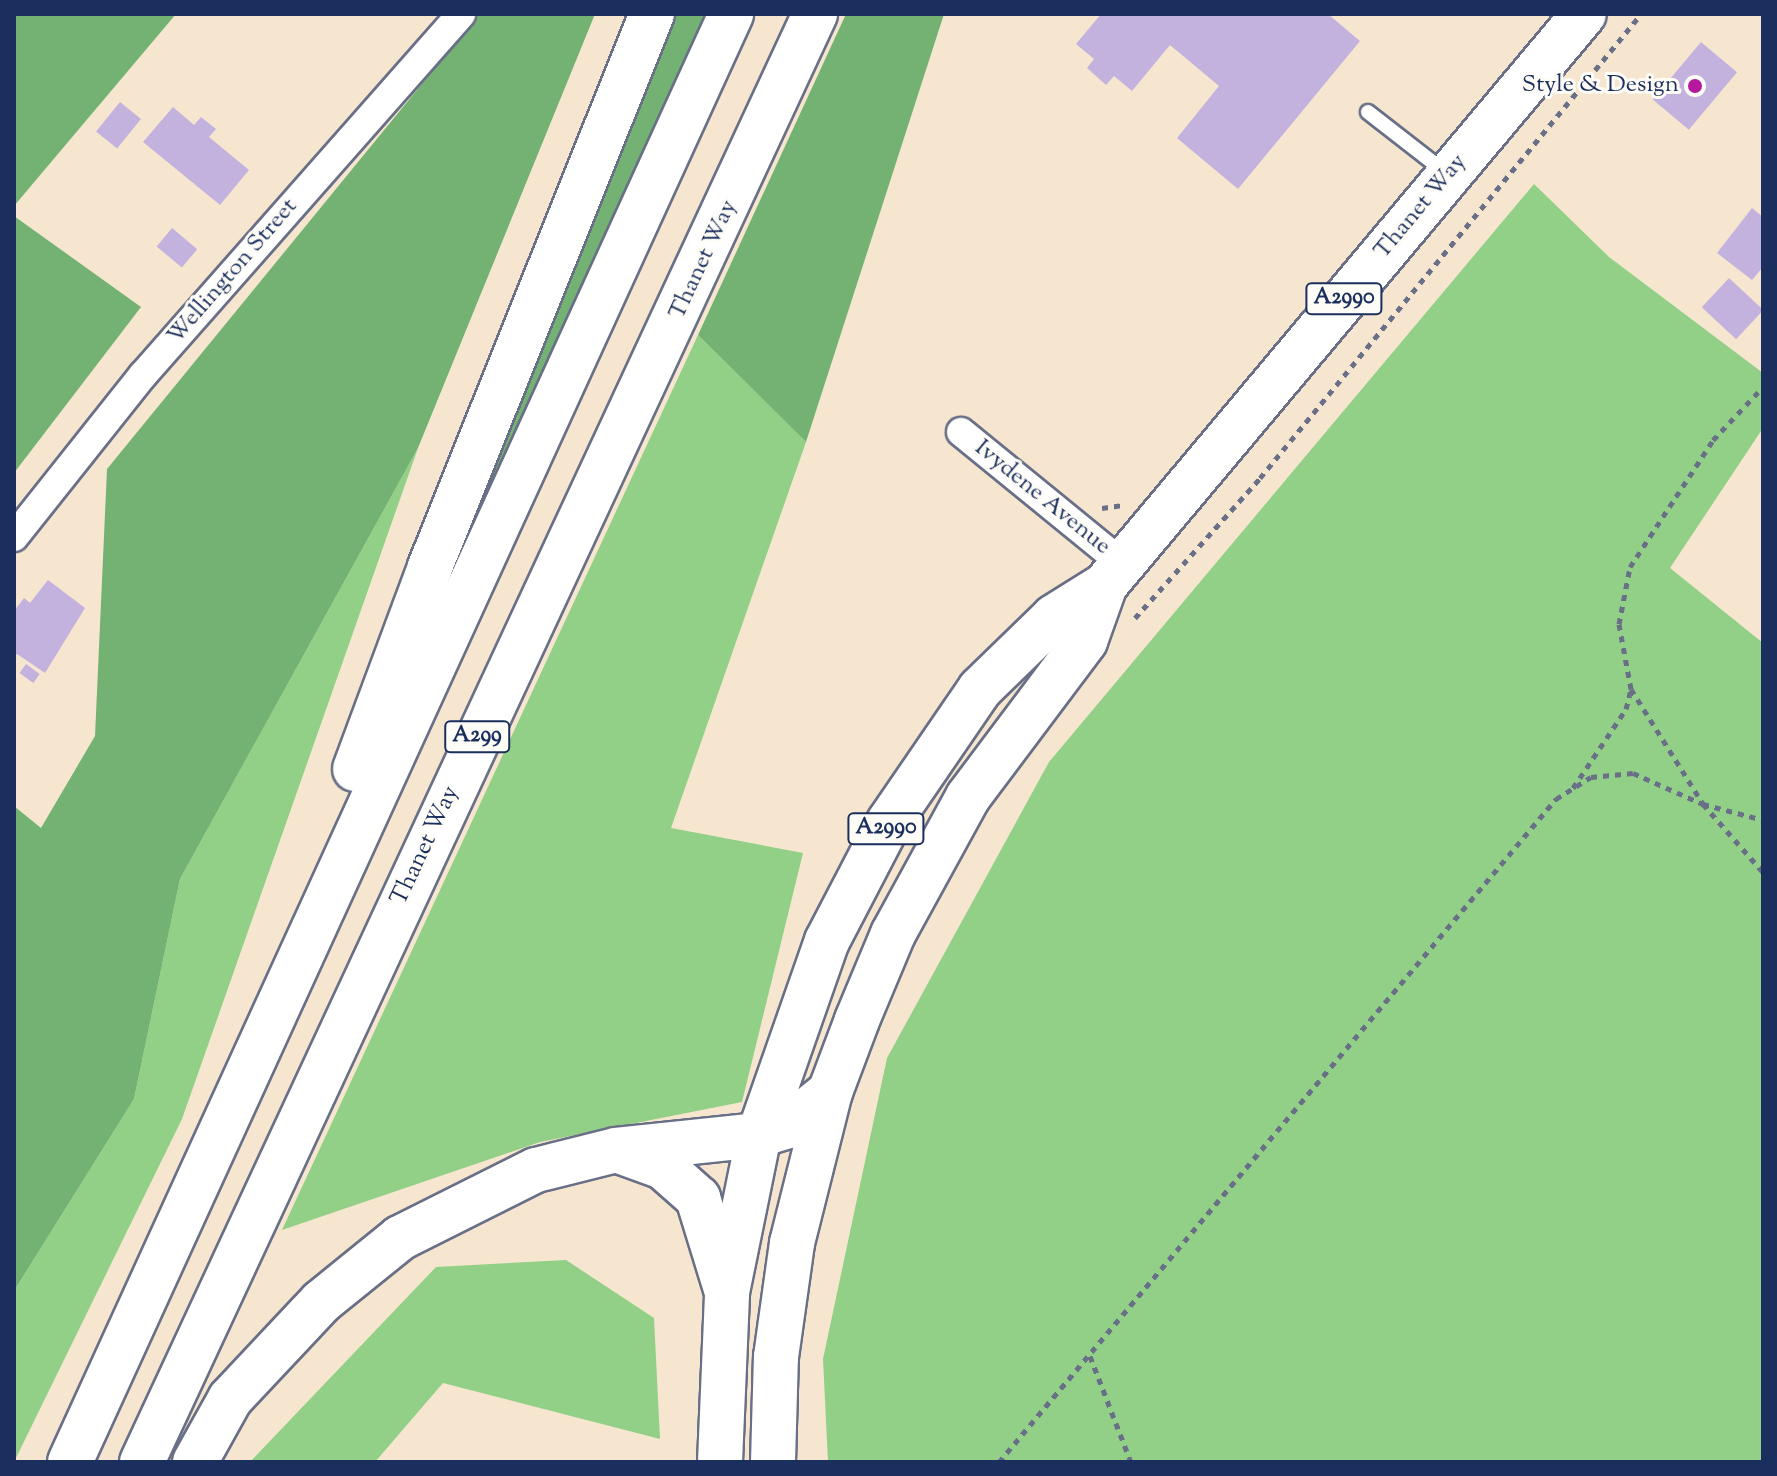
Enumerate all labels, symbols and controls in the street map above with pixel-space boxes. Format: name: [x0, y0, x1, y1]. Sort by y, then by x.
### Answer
place label: Style & Design: [1522, 72, 1679, 100]
marker: Style & Design: [1686, 77, 1704, 95]
street label: Thanet Way: [1369, 149, 1473, 265]
street label: Wellington Street: [162, 193, 304, 351]
street label: Thanet Way: [664, 196, 744, 324]
road number: A2990: [1304, 281, 1384, 317]
street label: Ivydene Avenue: [968, 434, 1116, 562]
road number: A299: [443, 719, 511, 755]
street label: Thanet Way: [386, 782, 466, 910]
road number: A2990: [846, 811, 926, 847]

